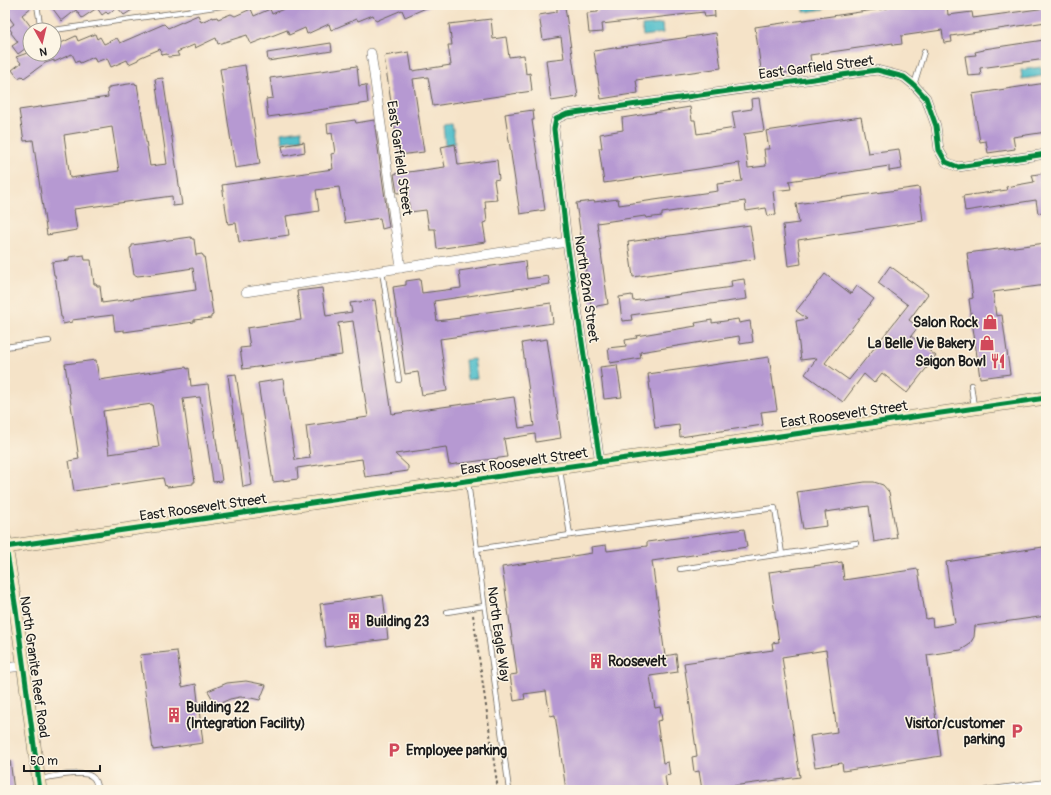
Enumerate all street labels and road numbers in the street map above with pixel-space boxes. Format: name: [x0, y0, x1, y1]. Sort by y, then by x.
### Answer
street label: East Garfield Street: [758, 52, 875, 83]
street label: East Garfield Street: [383, 100, 416, 217]
street label: North 82nd Street: [571, 234, 602, 344]
street label: East Roosevelt Street: [779, 397, 909, 432]
street label: East Roosevelt Street: [459, 444, 589, 479]
street label: East Roosevelt Street: [138, 490, 268, 525]
street label: North Eagle Way: [483, 585, 514, 683]
street label: North Granite Reef Road: [16, 595, 53, 739]

